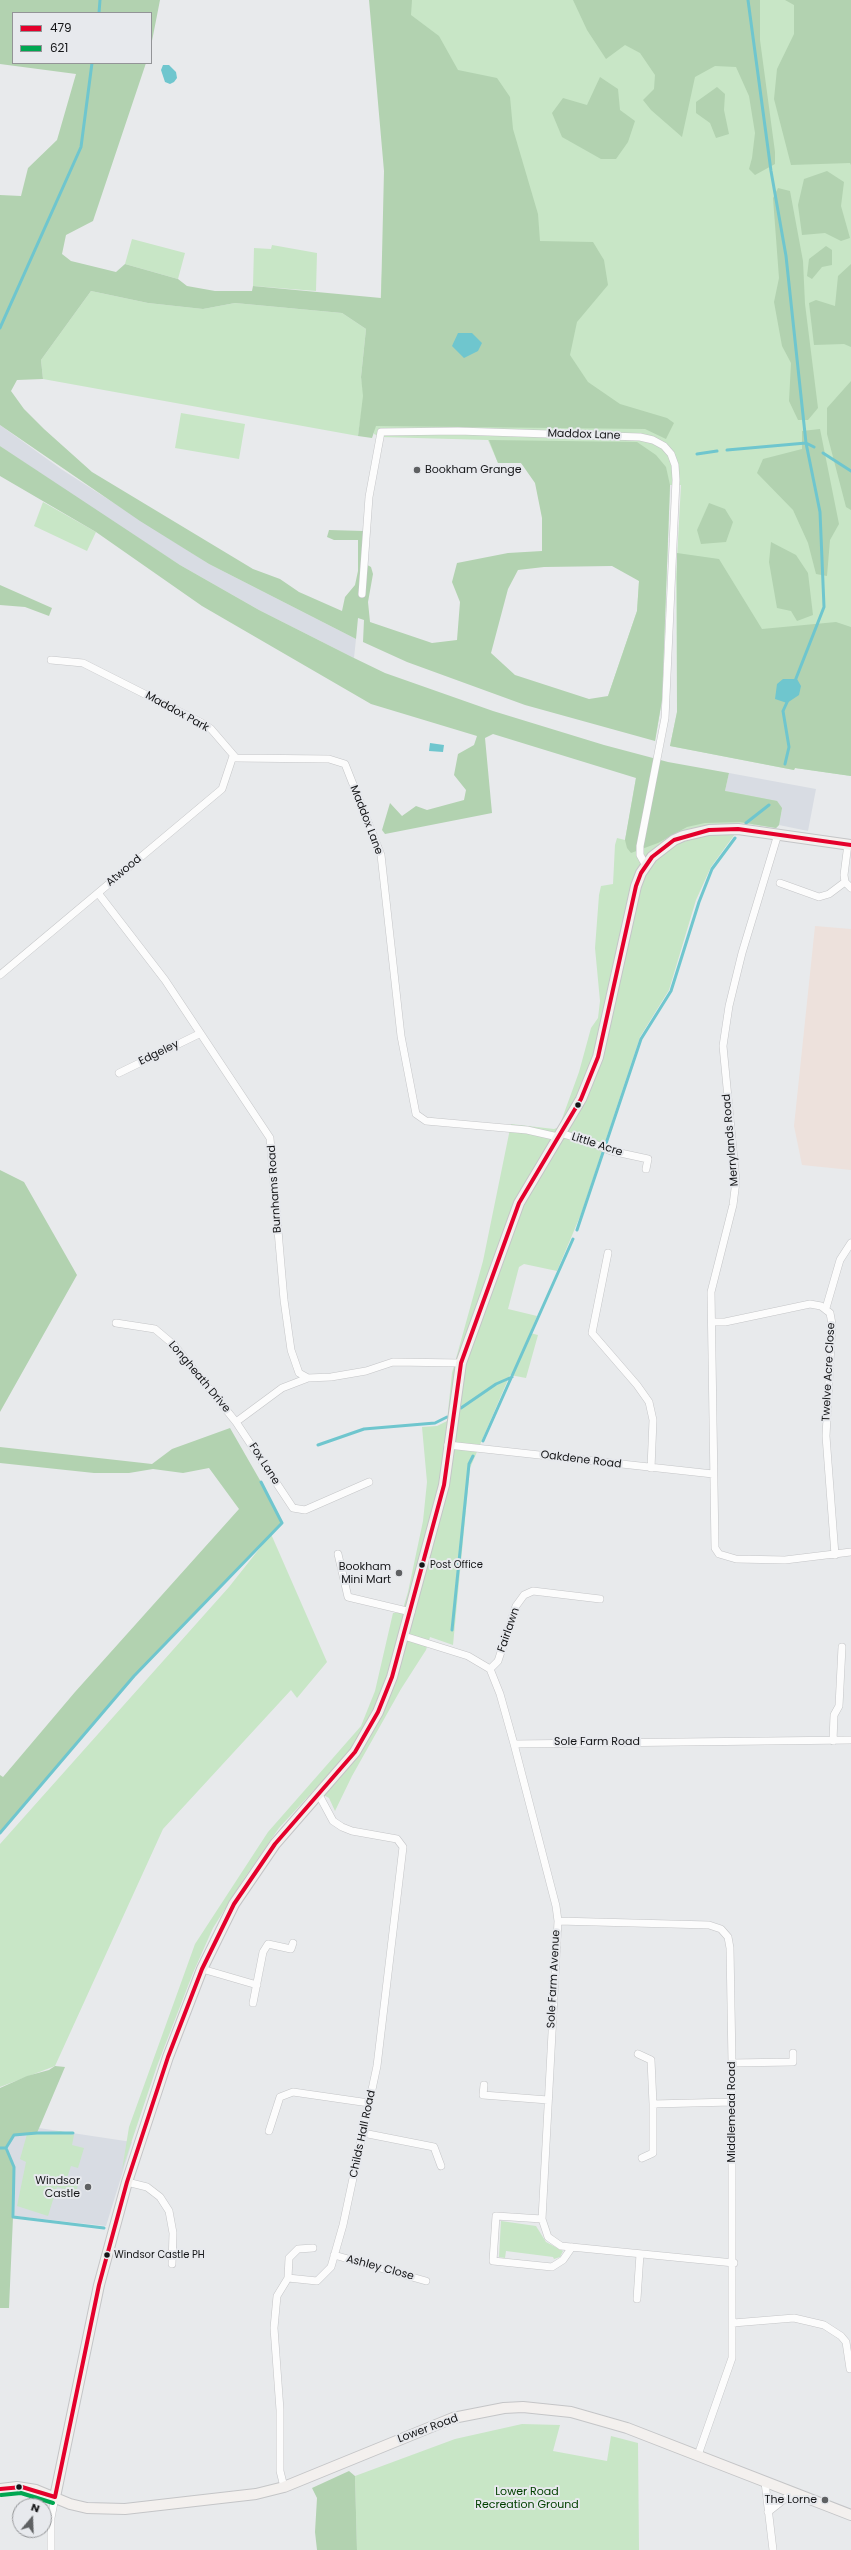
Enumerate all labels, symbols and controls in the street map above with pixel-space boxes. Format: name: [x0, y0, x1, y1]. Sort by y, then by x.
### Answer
legend: [12, 12, 152, 64]
text: 479: [50, 19, 72, 36]
text: 621: [50, 39, 68, 56]
street label: Maddox Lane: [547, 427, 621, 443]
place label: Bookham Grange: [425, 463, 522, 477]
marker: Bookham Grange: [412, 465, 422, 475]
street label: Maddox Park: [143, 689, 211, 735]
street label: Maddox Lane: [347, 784, 385, 856]
street label: Atwood: [104, 852, 144, 890]
street label: Edgeley: [137, 1038, 181, 1068]
street label: Merrylands Road: [720, 1093, 742, 1187]
unlabelled marker: [573, 1100, 583, 1110]
street label: Little Acre: [570, 1131, 624, 1159]
street label: Burnhams Road: [265, 1145, 285, 1233]
street label: Twelve Acre Close: [820, 1322, 838, 1422]
street label: Longheath Drive: [165, 1339, 233, 1415]
street label: Fox Lane: [246, 1441, 282, 1487]
street label: Oakdene Road: [540, 1448, 622, 1472]
place label: Post Office: [430, 1559, 483, 1571]
place label: Bookham Mini Mart: [339, 1560, 391, 1586]
marker: Post Office: [417, 1560, 427, 1570]
marker: Bookham Mini Mart: [394, 1568, 404, 1578]
street label: Fairlawn: [495, 1606, 523, 1654]
street label: Sole Farm Road: [554, 1735, 640, 1749]
street label: Sole Farm Avenue: [545, 1929, 563, 2029]
street label: Middlemead Road: [725, 2061, 739, 2163]
street label: Childs Hall Road: [347, 2089, 379, 2179]
place label: Windsor Castle: [35, 2174, 80, 2200]
marker: Windsor Castle: [83, 2182, 93, 2192]
place label: Windsor Castle PH: [114, 2249, 205, 2261]
marker: Windsor Castle PH: [102, 2250, 112, 2260]
street label: Ashley Close: [345, 2253, 415, 2283]
street label: Lower Road: [396, 2412, 460, 2446]
unlabelled marker: [14, 2482, 24, 2492]
park label: Lower Road Recreation Ground: [475, 2485, 579, 2511]
place label: The Lorne: [764, 2493, 817, 2507]
marker: The Lorne: [820, 2495, 830, 2505]
north arrow: [12, 2498, 52, 2538]
text: N: [29, 2499, 42, 2517]

